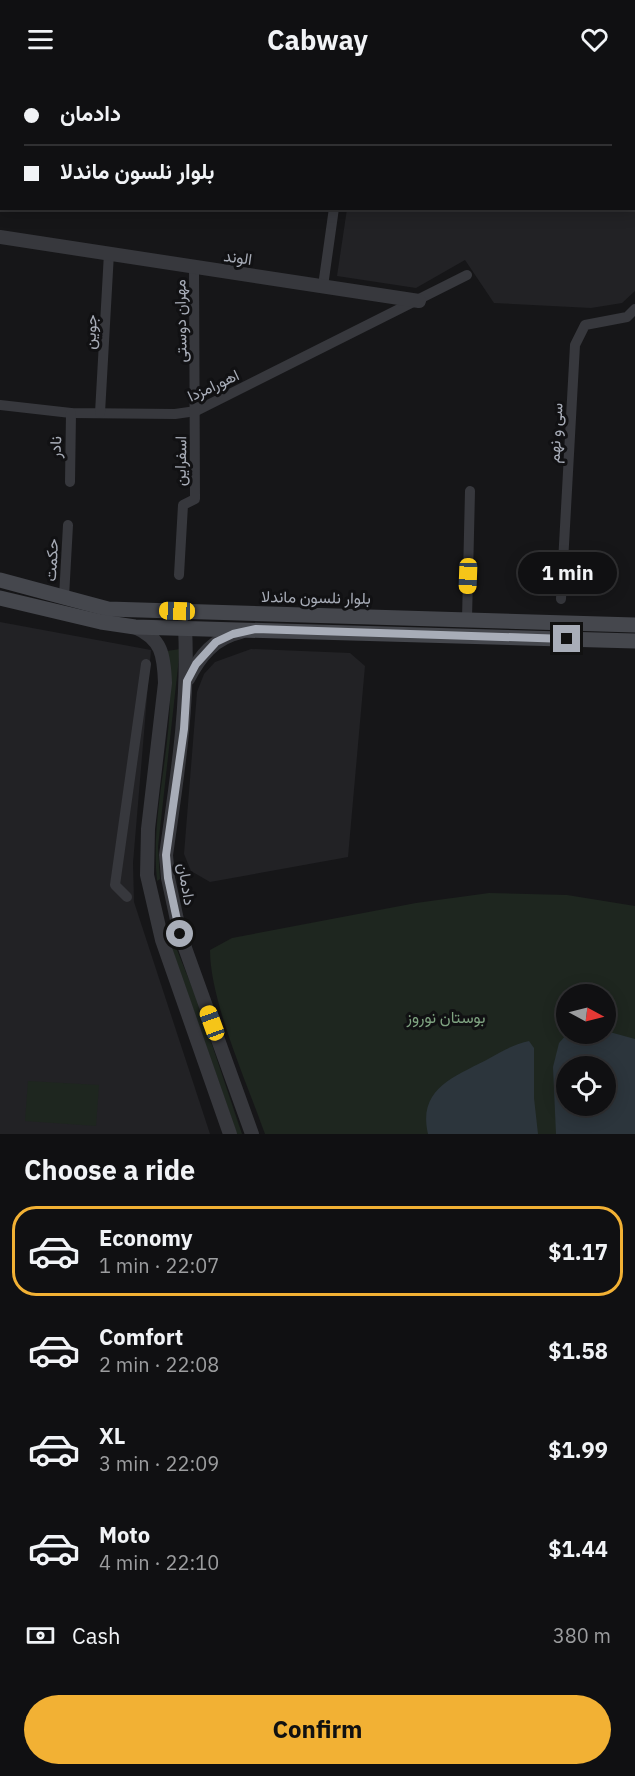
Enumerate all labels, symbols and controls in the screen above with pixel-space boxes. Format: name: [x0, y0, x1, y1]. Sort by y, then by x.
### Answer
text: Cabway: [267, 22, 368, 57]
icon: menu: [24, 23, 57, 56]
icon: heart: [578, 23, 611, 56]
text: دادمان: [60, 98, 121, 127]
text: بلوار نلسون ماندلا: [60, 156, 214, 185]
street label: الوند: [222, 245, 254, 270]
street label: مهران دوستی: [169, 279, 192, 363]
street label: جوین: [79, 314, 102, 350]
street label: اهورامزدا: [184, 364, 243, 407]
street label: سی و نهم: [543, 402, 568, 464]
street label: نادر: [45, 436, 66, 459]
street label: اسفراین: [170, 436, 191, 486]
street label: حکمت: [40, 538, 62, 582]
callout: 1 min: [518, 552, 616, 594]
car: [458, 558, 478, 594]
text: 1 min: [541, 559, 594, 586]
street label: بلوار نلسون ماندلا: [261, 586, 371, 609]
car: [159, 601, 195, 621]
route end: [553, 625, 580, 652]
street label: دادمان: [174, 861, 200, 907]
route start: [166, 920, 193, 947]
north arrow: [556, 984, 616, 1044]
map controls: [556, 984, 616, 1116]
car: [197, 1003, 227, 1043]
park label: بوستان نوروز: [406, 1007, 485, 1028]
button: locate: [556, 1056, 616, 1116]
text: Choose a ride: [24, 1152, 195, 1187]
text: Economy: [99, 1223, 193, 1252]
icon: car: [27, 1224, 81, 1278]
text: $1.17: [548, 1237, 608, 1266]
text: 1 min · 22:07: [99, 1252, 219, 1279]
text: Comfort: [99, 1322, 183, 1351]
icon: car: [27, 1323, 81, 1377]
text: $1.58: [548, 1336, 608, 1365]
text: 2 min · 22:08: [99, 1351, 219, 1378]
text: XL: [99, 1421, 125, 1450]
icon: car: [27, 1422, 81, 1476]
text: $1.99: [548, 1435, 608, 1464]
text: 3 min · 22:09: [99, 1450, 219, 1477]
text: Moto: [99, 1520, 150, 1549]
icon: car: [27, 1521, 81, 1575]
text: $1.44: [548, 1534, 608, 1563]
text: 4 min · 22:10: [99, 1549, 219, 1576]
icon: cash: [24, 1619, 57, 1652]
text: Cash: [72, 1621, 121, 1650]
text: 380 m: [553, 1622, 611, 1649]
button: Confirm: [24, 1695, 611, 1764]

